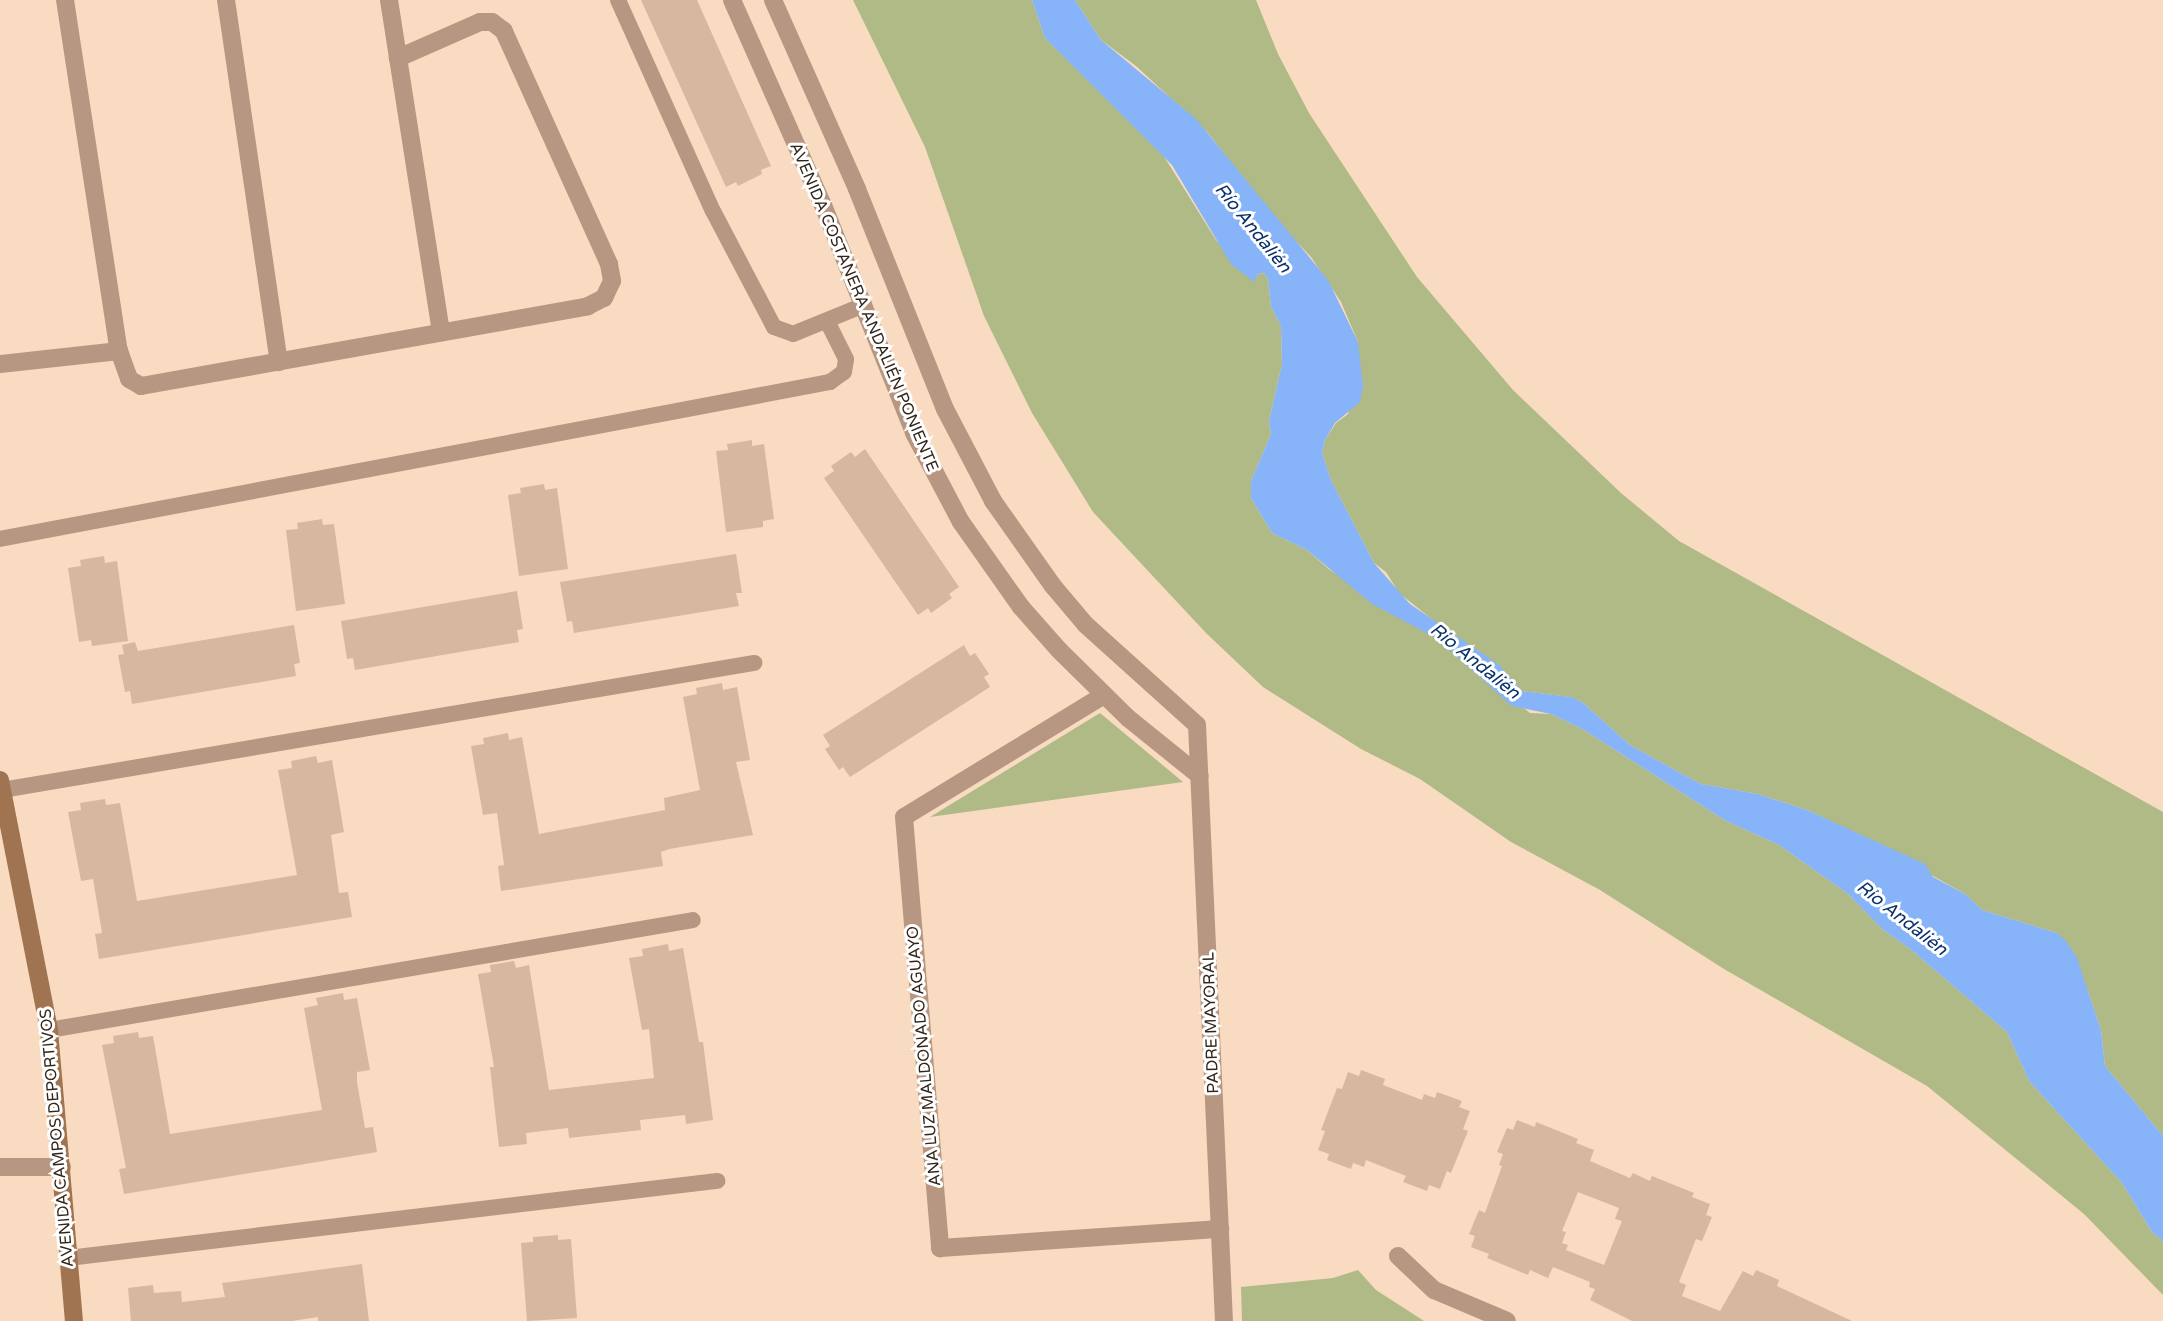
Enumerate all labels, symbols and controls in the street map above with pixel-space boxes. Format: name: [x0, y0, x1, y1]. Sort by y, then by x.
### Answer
street label: AVENIDA COSTANERA ANDALIÉN PONIENTE: [786, 140, 942, 474]
water label: Río Andalién: [1210, 179, 1296, 277]
water label: Río Andalién: [1426, 618, 1524, 704]
water label: Río Andalién: [1852, 876, 1952, 960]
street label: ANA LUZ MALDONADO AGUAYO: [903, 925, 945, 1187]
street label: PADRE MAYORAL: [1199, 952, 1223, 1094]
street label: AVENIDA CAMPOS DEPORTIVOS: [36, 1008, 78, 1268]

